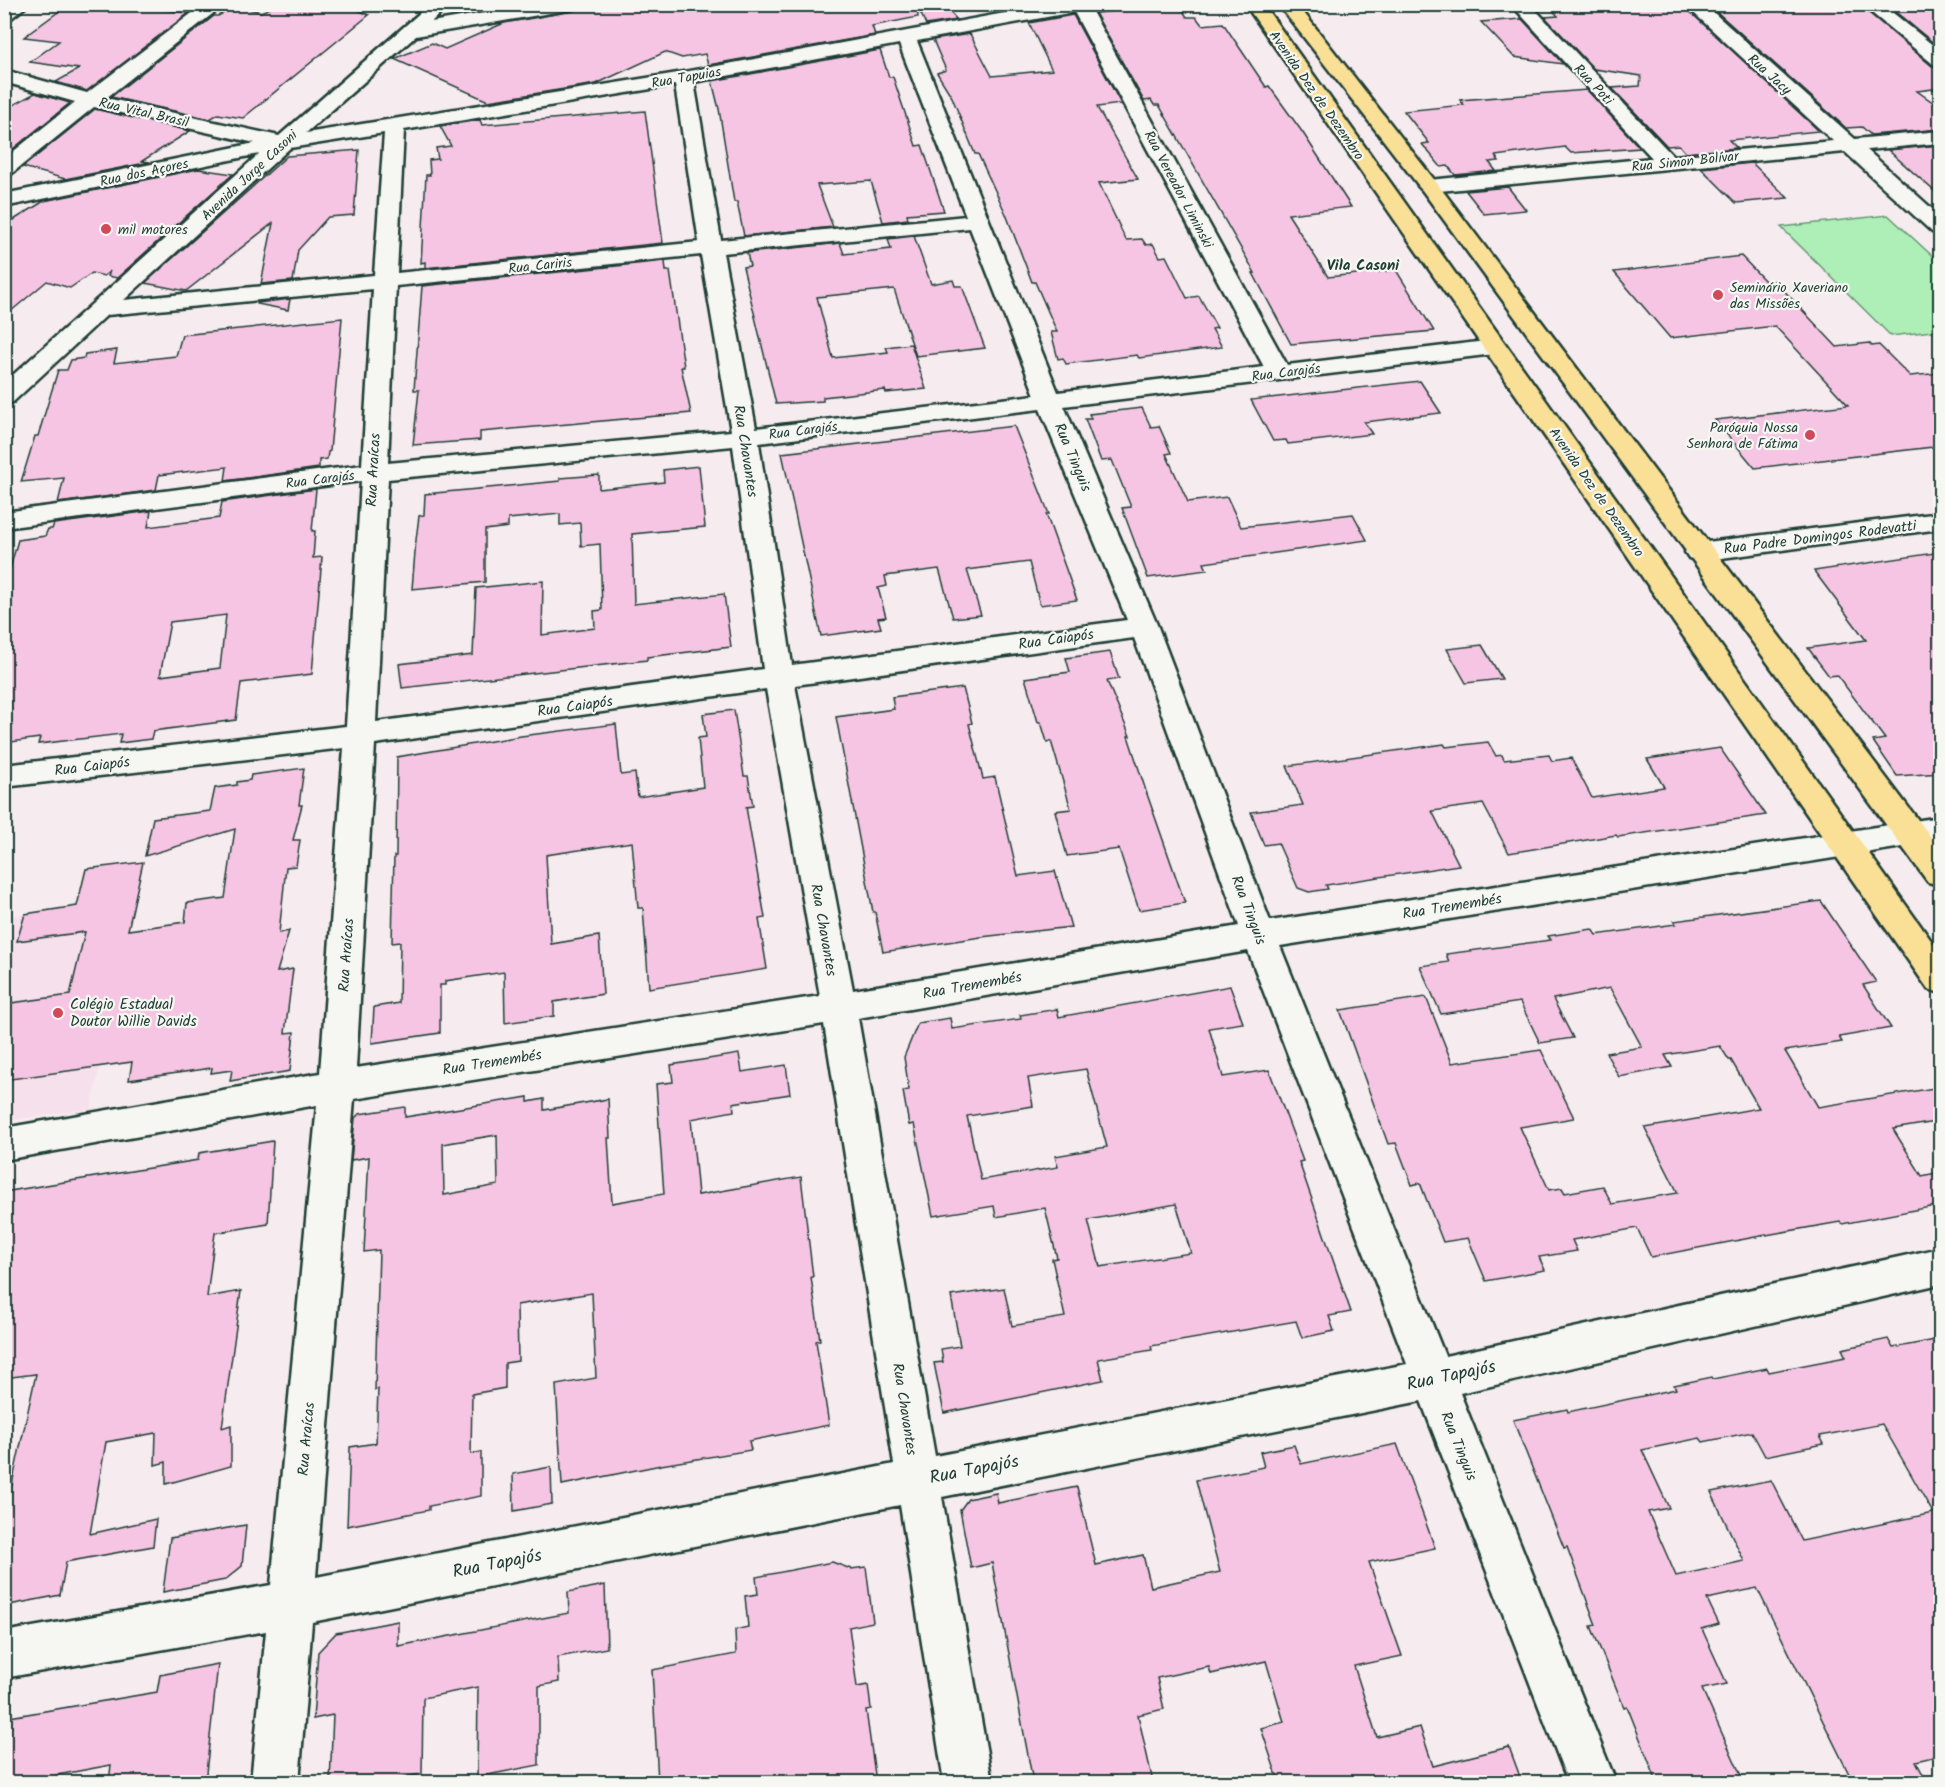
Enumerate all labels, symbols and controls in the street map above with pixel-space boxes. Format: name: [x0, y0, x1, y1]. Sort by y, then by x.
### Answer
street label: Avenida Dez de Dezembro: [1263, 26, 1369, 165]
street label: Rua Jacy: [1742, 49, 1797, 101]
street label: Rua Poti: [1568, 59, 1619, 111]
street label: Rua Tapuias: [650, 61, 723, 95]
street label: Rua Vital Brasil: [97, 92, 191, 134]
street label: Avenida Jorge Casoni: [197, 125, 303, 226]
street label: Rua Vereador Liminski: [1138, 127, 1219, 253]
street label: Rua Simon Bolívar: [1630, 145, 1741, 179]
street label: Rua dos Açores: [98, 153, 191, 193]
place label: mil motores: [118, 219, 188, 241]
marker: mil motores: [99, 222, 113, 236]
street label: Rua Cariris: [507, 252, 573, 280]
district label: Vila Casoni: [1327, 254, 1400, 278]
place label: Seminário Xaveriano das Missões: [1730, 277, 1848, 315]
marker: Seminário Xaveriano das Missões: [1711, 288, 1725, 302]
street label: Rua Carajás: [1250, 358, 1322, 388]
street label: Rua Chavantes: [726, 403, 764, 500]
street label: Rua Carajás: [767, 416, 839, 446]
place label: Paróquia Nossa Senhora de Fátima: [1687, 417, 1798, 455]
street label: Rua Tinguis: [1047, 419, 1098, 496]
street label: Avenida Dez de Dezembro: [1543, 423, 1649, 562]
marker: Paróquia Nossa Senhora de Fátima: [1803, 428, 1817, 442]
street label: Rua Araícas: [360, 432, 388, 508]
street label: Rua Carajás: [284, 465, 356, 495]
street label: Rua Padre Domingos Rodevatti: [1722, 514, 1919, 562]
street label: Rua Caiapós: [1017, 623, 1096, 657]
street label: Rua Caiapós: [536, 690, 615, 724]
street label: Rua Caiapós: [53, 750, 132, 784]
street label: Rua Tinguis: [1224, 872, 1273, 949]
street label: Rua Chavantes: [803, 882, 843, 979]
street label: Rua Tremembés: [1401, 887, 1504, 927]
street label: Rua Araícas: [332, 917, 362, 993]
street label: Rua Tremembés: [921, 965, 1024, 1007]
place label: Colégio Estadual Doutor Willie Davids: [70, 993, 197, 1034]
marker: Colégio Estadual Doutor Willie Davids: [51, 1006, 65, 1020]
street label: Rua Tremembés: [441, 1043, 544, 1083]
street label: Rua Tapajós: [1404, 1353, 1499, 1400]
street label: Rua Chavantes: [885, 1361, 923, 1458]
street label: Rua Araícas: [292, 1401, 322, 1477]
street label: Rua Tinguis: [1433, 1408, 1483, 1485]
street label: Rua Tapajós: [927, 1448, 1022, 1493]
street label: Rua Tapajós: [450, 1542, 545, 1587]

